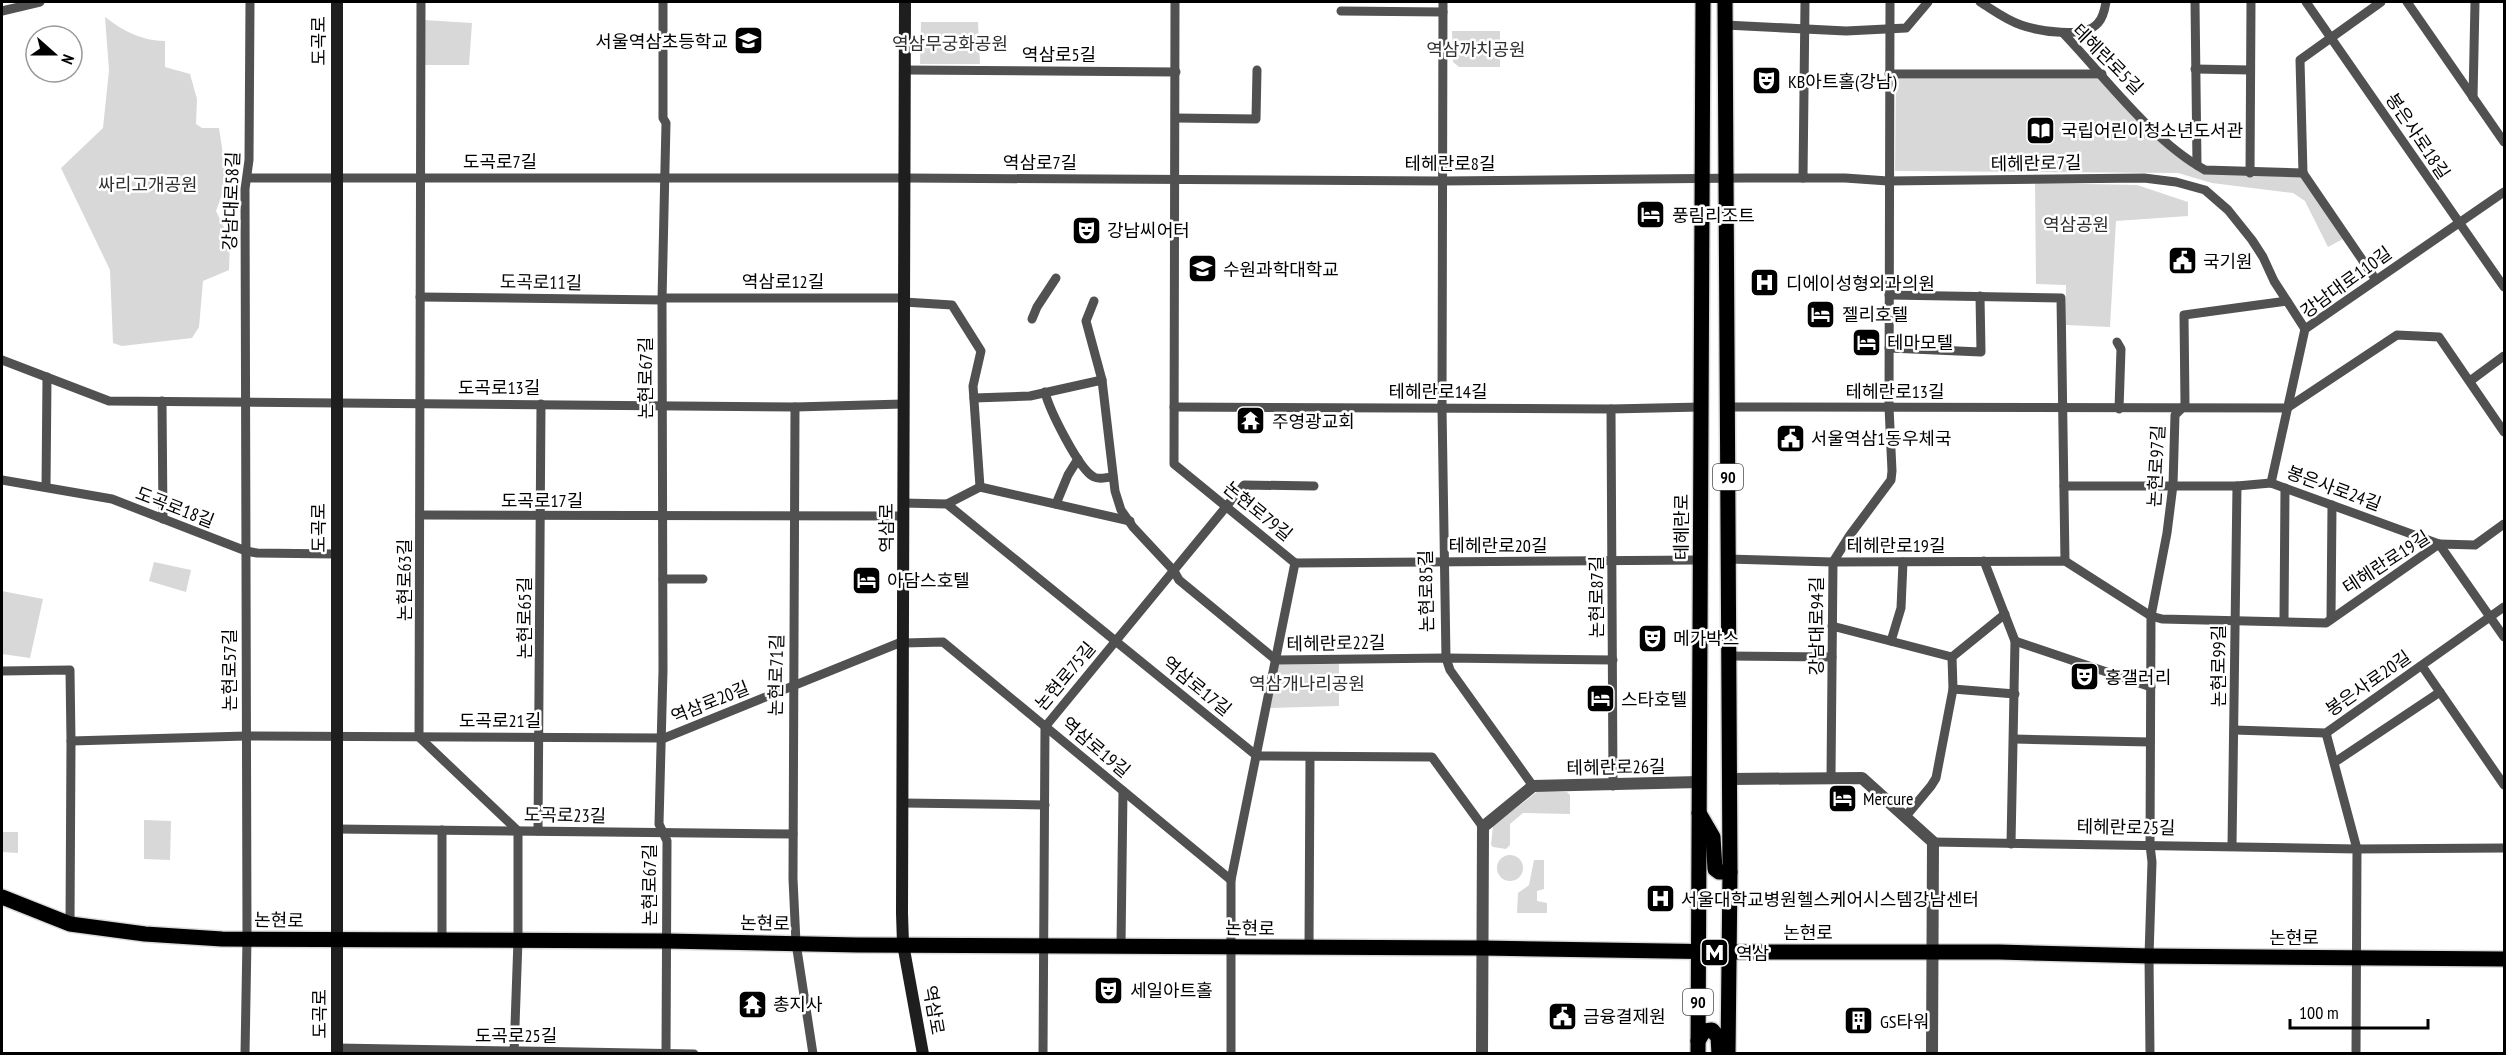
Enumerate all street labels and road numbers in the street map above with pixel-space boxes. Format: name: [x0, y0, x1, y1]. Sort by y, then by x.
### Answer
street label: 도곡로: [307, 16, 330, 66]
street label: 테헤란로5길: [2068, 19, 2148, 99]
street label: 역삼로5길: [1022, 43, 1096, 66]
street label: 봉은사로18길: [2381, 89, 2455, 183]
street label: 도곡로7길: [463, 150, 537, 173]
street label: 강남대로58길: [218, 151, 244, 251]
street label: 역삼로7길: [1003, 151, 1077, 174]
street label: 테헤란로7길: [1990, 151, 2082, 175]
street label: 테헤란로8길: [1405, 152, 1495, 175]
street label: 강남대로110길: [2296, 241, 2396, 323]
street label: 도곡로11길: [500, 270, 582, 294]
street label: 역삼로12길: [742, 270, 824, 293]
street label: 논현로67길: [634, 337, 657, 419]
street label: 도곡로13길: [458, 376, 540, 399]
street label: 테헤란로14길: [1389, 380, 1488, 403]
street label: 테헤란로13길: [1846, 380, 1945, 403]
street label: 논현로97길: [2142, 424, 2170, 508]
street label: 봉은사로24길: [2284, 460, 2384, 516]
road number: 90: [1713, 464, 1743, 490]
street label: 논현로79길: [1219, 476, 1297, 546]
street label: 도곡로18길: [132, 481, 218, 533]
street label: 도곡로17길: [501, 489, 583, 512]
street label: 테헤란로: [1670, 494, 1693, 560]
street label: 도곡로: [307, 503, 330, 553]
street label: 역삼로: [875, 503, 898, 553]
street label: 테헤란로19길: [2338, 525, 2434, 599]
street label: 테헤란로20길: [1449, 534, 1548, 557]
street label: 테헤란로19길: [1847, 534, 1946, 557]
street label: 논현로63길: [393, 539, 416, 621]
street label: 논현로85길: [1414, 550, 1438, 632]
street label: 논현로87길: [1585, 556, 1608, 638]
street label: 논현로65길: [513, 577, 536, 659]
street label: 강남대로94길: [1805, 577, 1828, 676]
street label: 논현로99길: [2207, 625, 2230, 707]
street label: 논현로57길: [218, 629, 241, 711]
street label: 테헤란로22길: [1286, 631, 1386, 655]
street label: 논현로71길: [764, 634, 788, 716]
street label: 논현로75길: [1030, 637, 1100, 715]
street label: 봉은사로20길: [2321, 645, 2415, 721]
street label: 역삼로17길: [1158, 651, 1236, 721]
street label: 역삼로20길: [667, 676, 753, 728]
street label: 도곡로21길: [459, 709, 541, 732]
street label: 역삼로19길: [1057, 712, 1135, 782]
street label: 테헤란로26길: [1566, 755, 1666, 779]
street label: 도곡로23길: [524, 803, 606, 827]
street label: 테헤란로25길: [2076, 815, 2176, 839]
street label: 논현로67길: [638, 844, 661, 926]
street label: 논현로: [254, 908, 304, 932]
street label: 논현로: [740, 911, 790, 935]
street label: 논현로: [1225, 916, 1275, 940]
street label: 논현로: [1783, 921, 1833, 944]
street label: 논현로: [2269, 926, 2319, 949]
street label: 역삼로: [918, 984, 950, 1036]
street label: 도곡로: [308, 989, 331, 1039]
road number: 90: [1683, 989, 1713, 1015]
street label: 도곡로25길: [475, 1024, 557, 1047]

